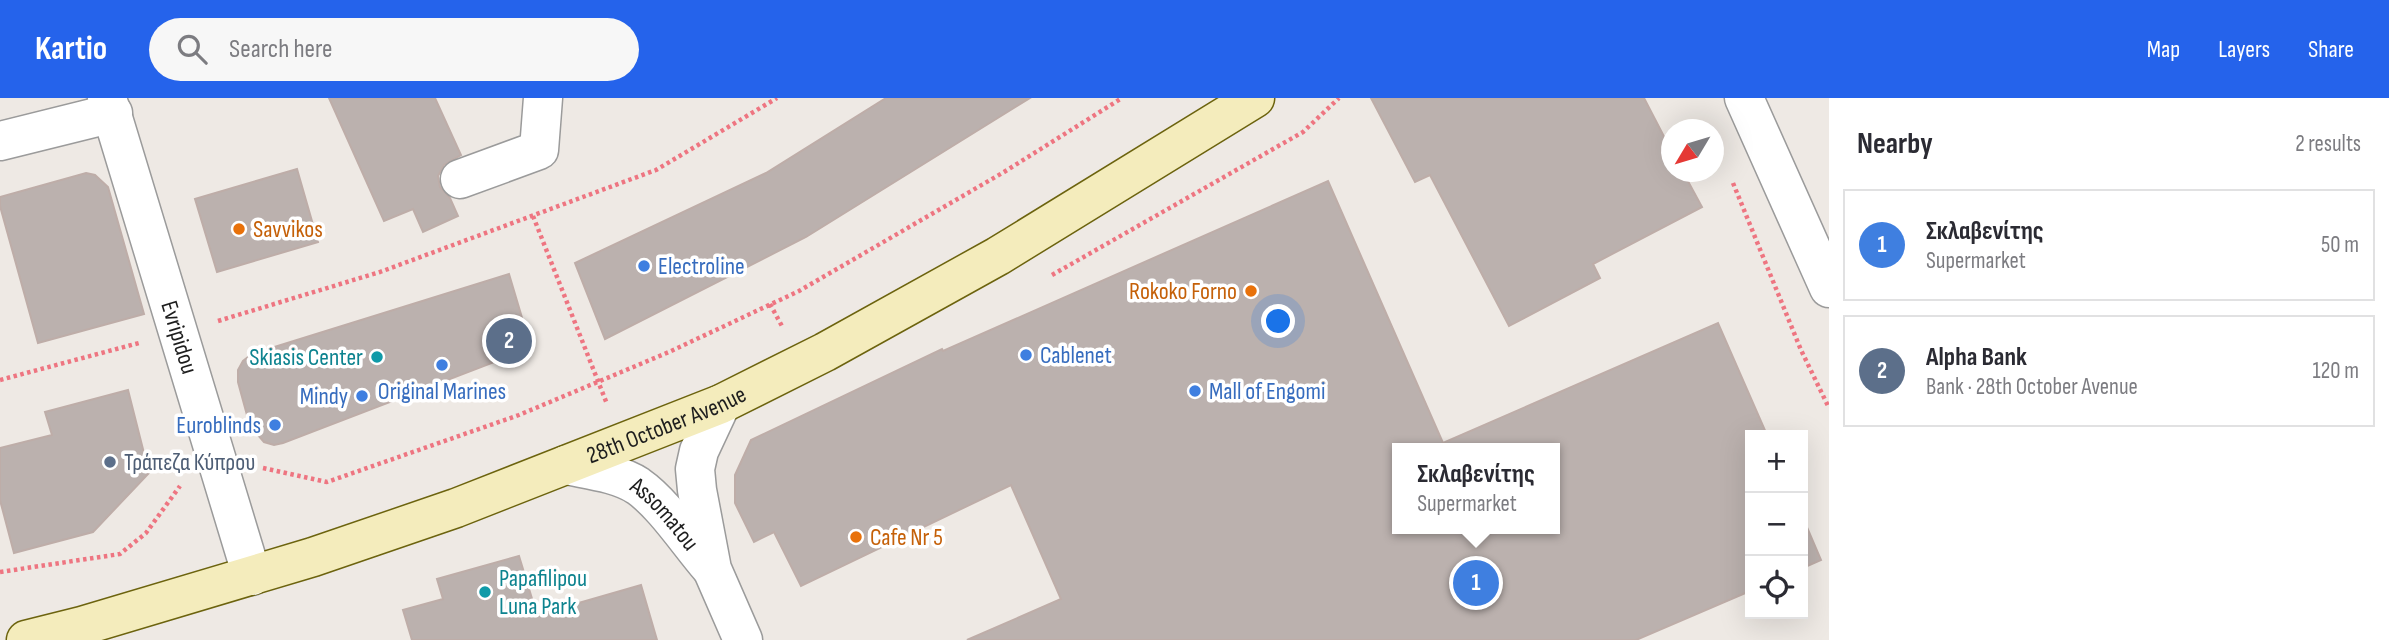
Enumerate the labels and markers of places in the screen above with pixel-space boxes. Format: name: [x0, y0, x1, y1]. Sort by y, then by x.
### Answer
place label: Savvikos: [253, 215, 323, 244]
marker: Savvikos: [231, 221, 247, 237]
place label: Electroline: [658, 252, 745, 281]
marker: Electroline: [636, 258, 652, 274]
place label: Rokoko Forno: [1129, 277, 1237, 306]
marker: Rokoko Forno: [1243, 283, 1259, 299]
pin: 2: [486, 315, 532, 367]
place label: Cablenet: [1040, 341, 1112, 370]
place label: Skiasis Center: [249, 343, 363, 372]
marker: Cablenet: [1018, 347, 1034, 363]
marker: Skiasis Center: [369, 349, 385, 365]
marker: Original Marines: [434, 357, 450, 373]
place label: Original Marines: [378, 377, 506, 406]
place label: Mall of Engomi: [1209, 377, 1325, 406]
place label: Mindy: [300, 382, 348, 411]
marker: Mall of Engomi: [1187, 383, 1203, 399]
marker: Mindy: [354, 388, 370, 404]
place label: Euroblinds: [176, 411, 261, 440]
marker: Euroblinds: [267, 417, 283, 433]
place label: Τράπεζα Κύπρου: [124, 448, 255, 477]
marker: Τράπεζα Κύπρου: [102, 454, 118, 470]
place label: Cafe Nr 5: [870, 523, 943, 552]
marker: Cafe Nr 5: [848, 529, 864, 545]
pin: 1: [1453, 557, 1499, 609]
place label: Papafilipou Luna Park: [499, 564, 587, 621]
marker: Papafilipou Luna Park: [477, 584, 493, 600]

